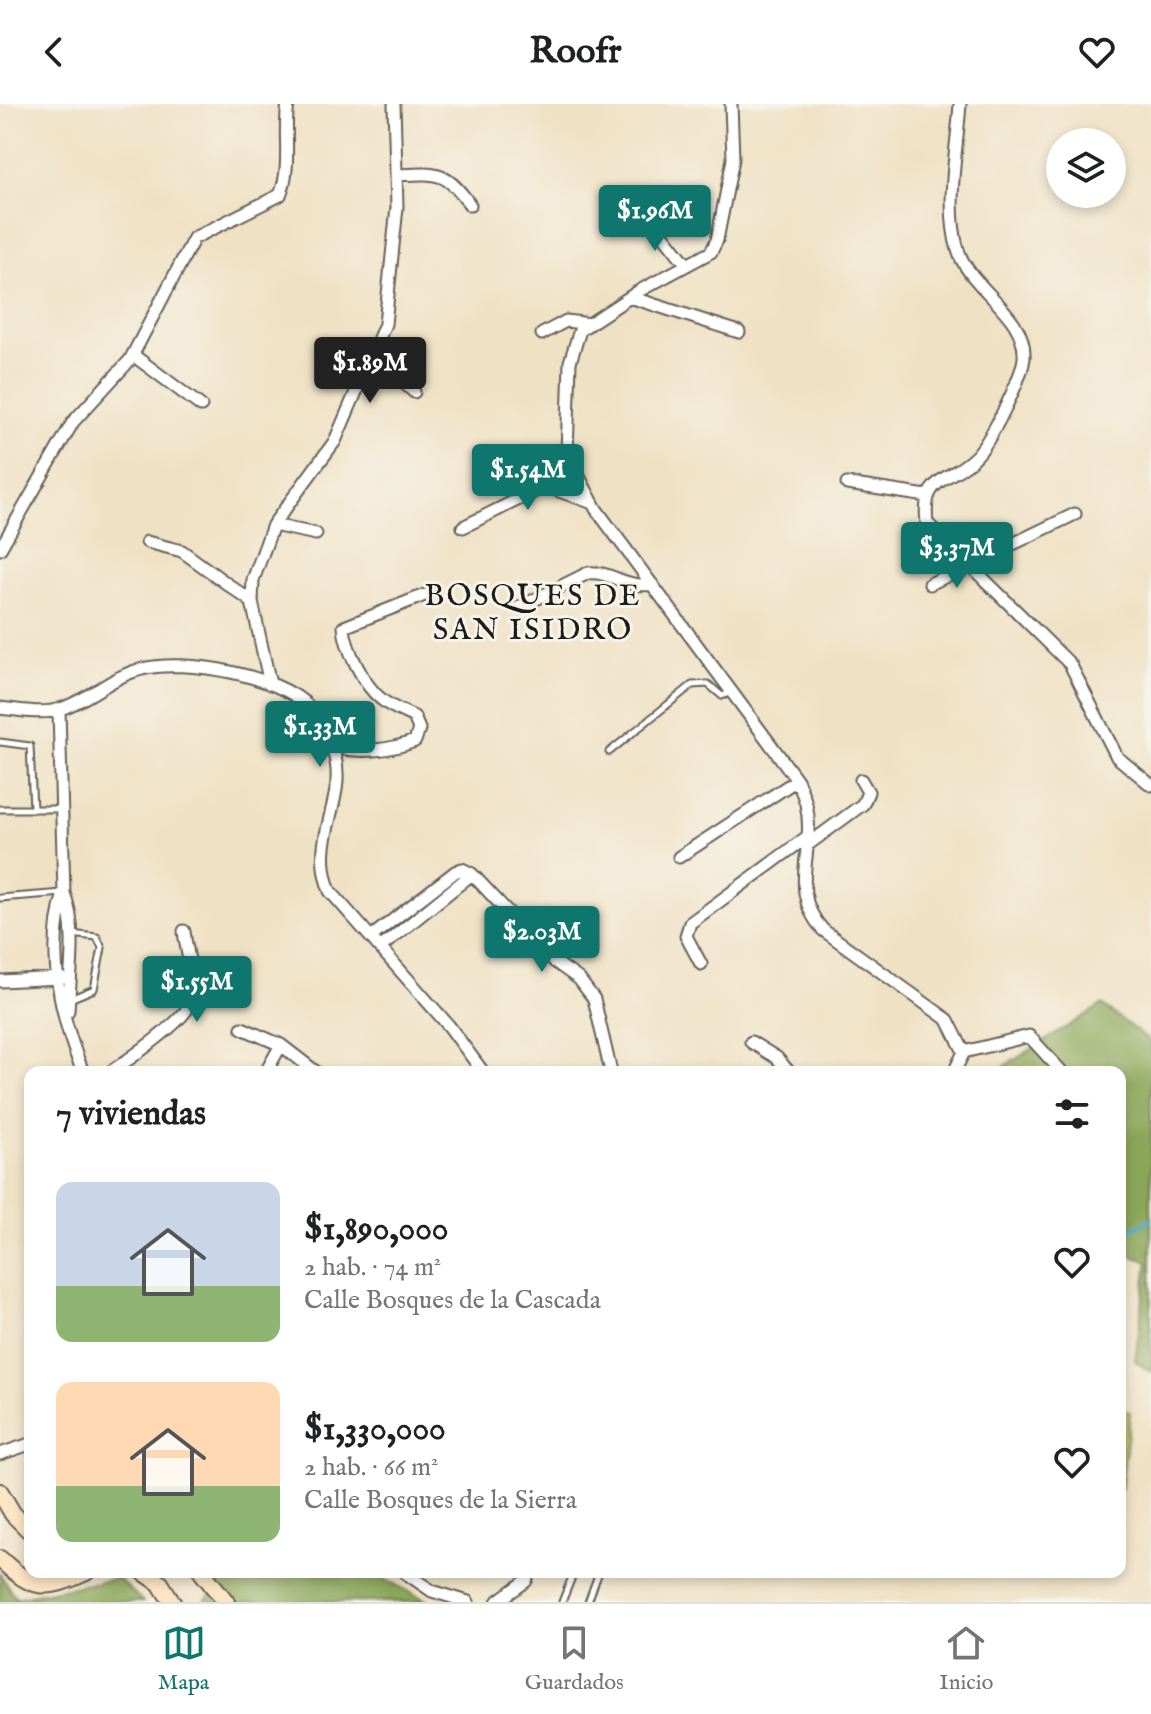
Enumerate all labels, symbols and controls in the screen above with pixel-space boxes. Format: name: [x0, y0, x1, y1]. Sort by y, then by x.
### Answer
text: Roofr: [529, 29, 622, 75]
icon: back: [32, 30, 76, 74]
icon: heart: [1075, 30, 1119, 74]
map controls: [1046, 128, 1126, 208]
button: layers: [1046, 128, 1126, 208]
pin: $1.96M: [590, 185, 720, 253]
text: $1.96M: [617, 194, 693, 227]
pin: $1.89M: [305, 337, 435, 405]
text: $1.89M: [332, 346, 408, 379]
pin: $1.54M: [463, 444, 593, 512]
text: $1.54M: [490, 453, 566, 486]
pin: $3.37M: [892, 522, 1022, 590]
text: $3.37M: [919, 531, 995, 564]
district label: BOSQUES DE SAN ISIDRO: [425, 578, 641, 650]
pin: $1.33M: [255, 701, 385, 769]
text: $1.33M: [283, 710, 357, 743]
pin: $2.03M: [477, 906, 607, 974]
text: $2.03M: [502, 915, 582, 948]
pin: $1.55M: [132, 956, 262, 1024]
text: $1.55M: [161, 965, 233, 998]
icon: filters: [1050, 1092, 1094, 1136]
text: 7 viviendas: [56, 1093, 206, 1136]
text: $1,890,000: [304, 1208, 449, 1251]
icon: home: [120, 1214, 216, 1310]
icon: heart: [1050, 1240, 1094, 1284]
text: 2 hab. · 74 m²: [304, 1251, 441, 1284]
text: Calle Bosques de la Cascada: [304, 1284, 601, 1317]
text: $1,330,000: [304, 1408, 446, 1451]
icon: home: [120, 1414, 216, 1510]
icon: heart: [1050, 1440, 1094, 1484]
text: 2 hab. · 66 m²: [304, 1451, 438, 1484]
text: Calle Bosques de la Sierra: [304, 1484, 577, 1517]
tab: Mapa: [158, 1621, 209, 1697]
tab: Guardados: [525, 1621, 624, 1697]
tab: Inicio: [939, 1621, 993, 1697]

